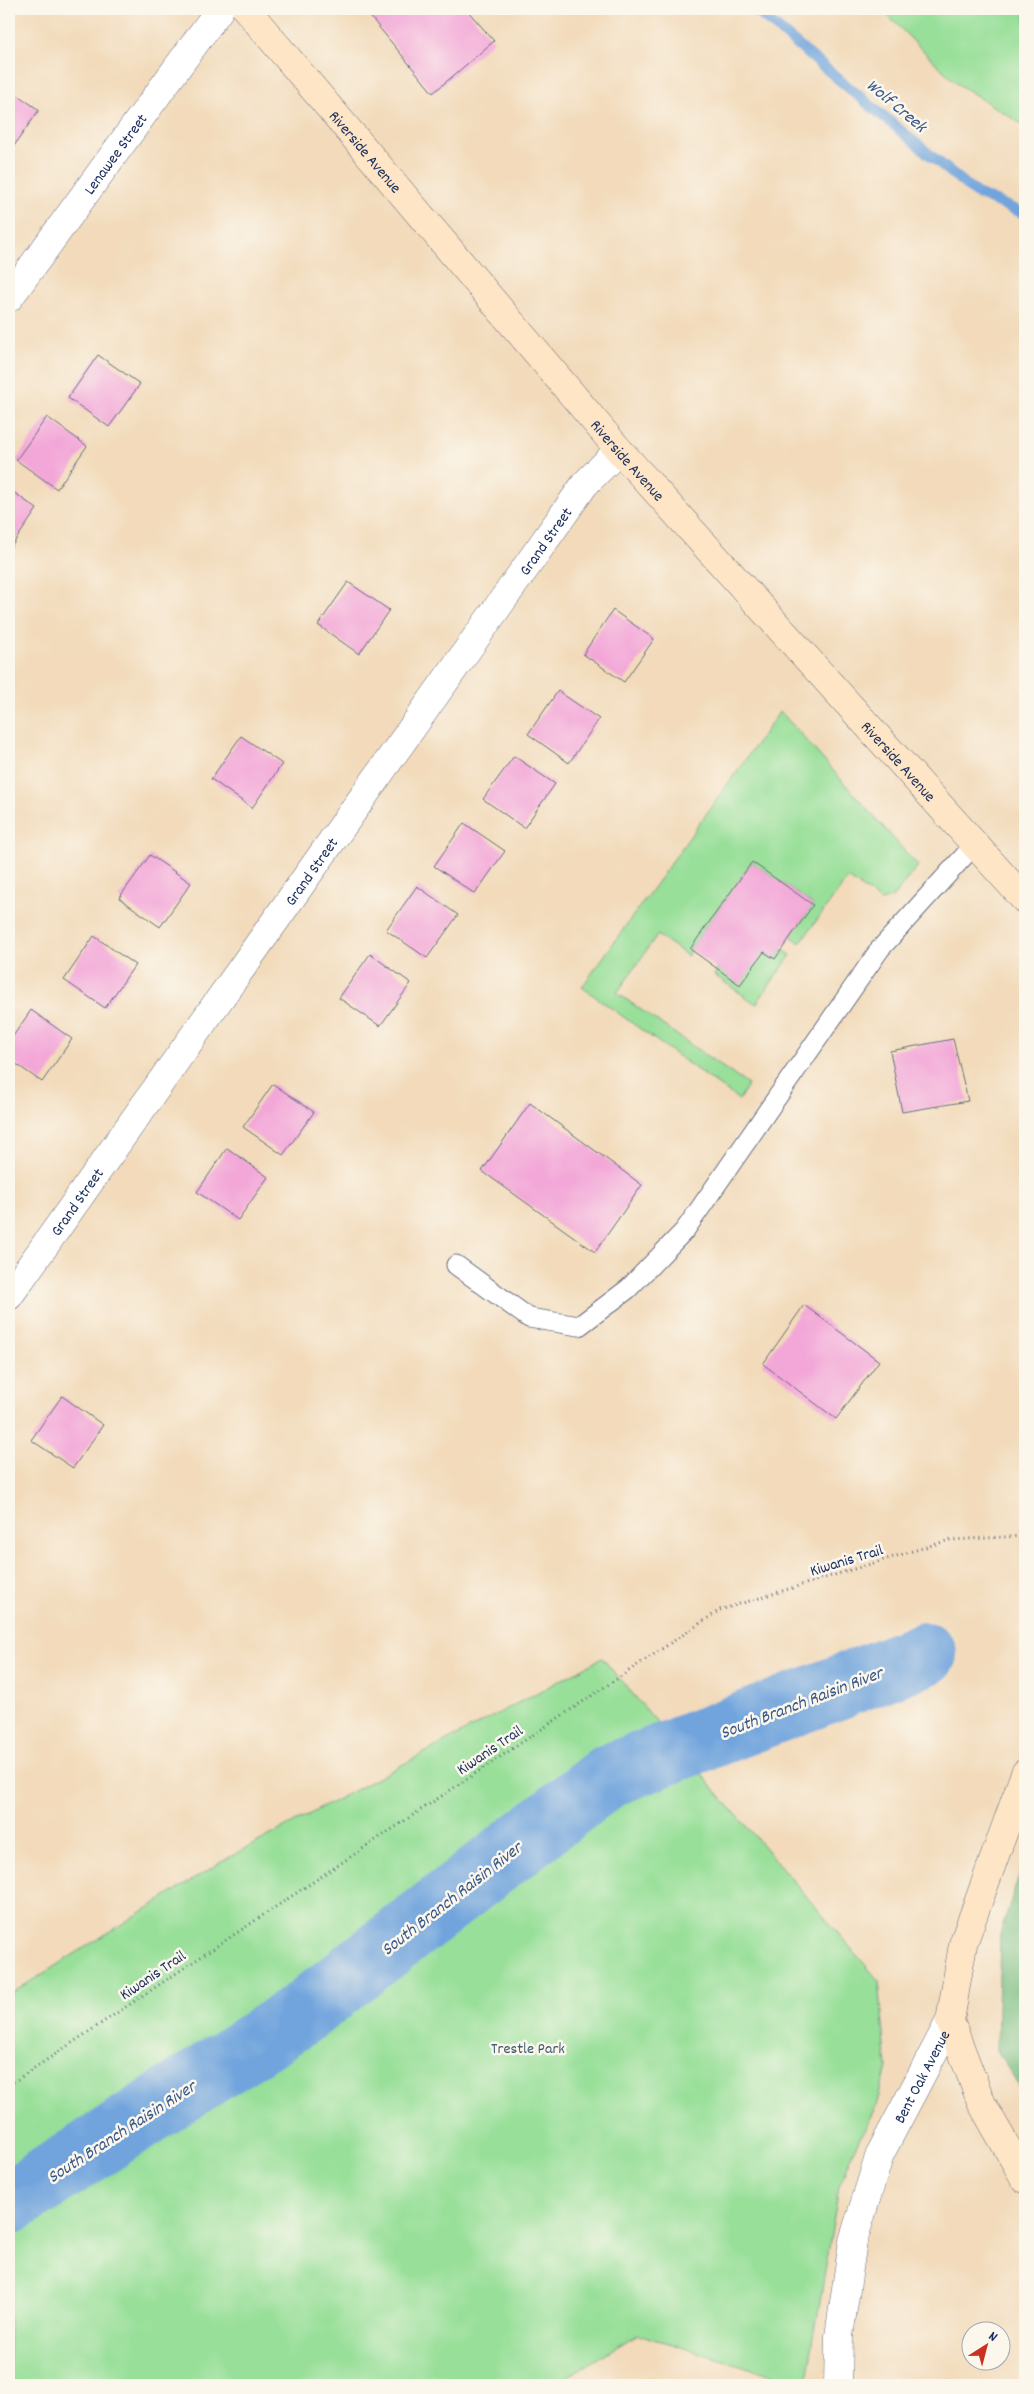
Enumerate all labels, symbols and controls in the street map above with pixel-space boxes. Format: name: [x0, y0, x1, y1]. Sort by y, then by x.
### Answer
water label: Wolf Creek: [860, 74, 932, 141]
street label: Riverside Avenue: [322, 106, 406, 199]
street label: Lenawee Street: [79, 109, 154, 200]
street label: Riverside Avenue: [584, 415, 669, 507]
street label: Grand Street: [515, 503, 579, 581]
street label: Riverside Avenue: [855, 717, 940, 808]
street label: Grand Street: [280, 834, 345, 911]
street label: Grand Street: [46, 1164, 110, 1242]
street label: Kiwanis Trail: [807, 1539, 886, 1583]
water label: South Branch Raisin River: [717, 1661, 889, 1747]
street label: Kiwanis Trail: [453, 1720, 528, 1782]
water label: South Branch Raisin River: [377, 1836, 530, 1963]
street label: Kiwanis Trail: [116, 1945, 191, 2007]
street label: Bent Oak Avenue: [889, 2027, 957, 2128]
park label: Trestle Park: [491, 2038, 565, 2061]
water label: South Branch Raisin River: [43, 2074, 203, 2190]
north arrow: [962, 2322, 1012, 2372]
text: N: [984, 2327, 1001, 2347]

